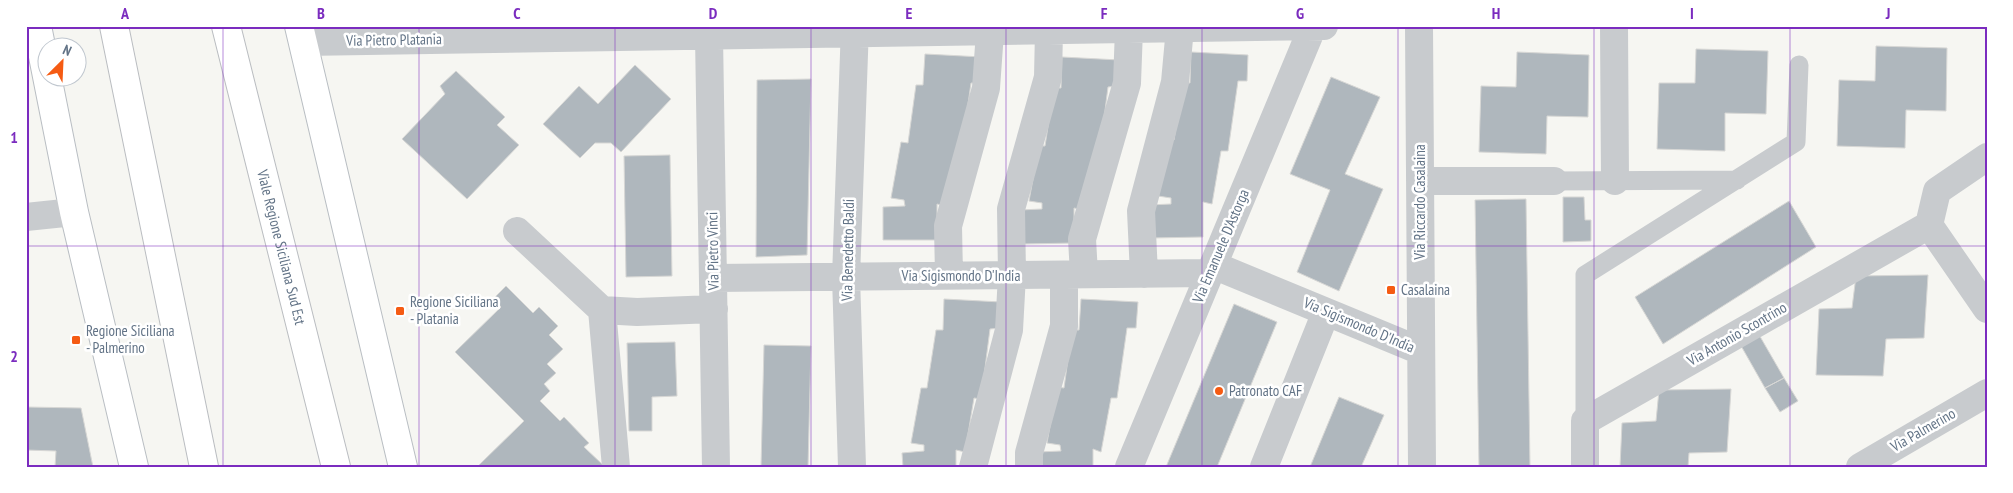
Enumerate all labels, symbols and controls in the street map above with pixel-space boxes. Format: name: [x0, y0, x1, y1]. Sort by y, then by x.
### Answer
text: A: [120, 3, 130, 23]
text: B: [317, 3, 325, 23]
text: C: [513, 3, 521, 23]
text: D: [709, 3, 718, 23]
text: E: [906, 3, 913, 23]
text: F: [1101, 3, 1108, 23]
text: G: [1296, 3, 1304, 23]
text: H: [1492, 3, 1500, 23]
text: I: [1690, 3, 1694, 23]
text: J: [1885, 3, 1890, 23]
street label: Via Pietro Platania: [345, 29, 442, 50]
north arrow: [38, 38, 88, 88]
text: N: [60, 40, 74, 60]
text: 1: [10, 127, 18, 147]
street label: Via Riccardo Casalaina: [1410, 144, 1429, 261]
street label: Viale Regione Siciliana Sud Est: [253, 167, 310, 327]
street label: Via Emanuele D'Astorga: [1188, 186, 1253, 306]
street label: Via Benedetto Baldi: [837, 199, 858, 302]
street label: Via Pietro Vinci: [702, 212, 723, 291]
street label: Via Sigismondo D'India: [901, 266, 1020, 285]
place label: Casalaina: [1401, 280, 1450, 299]
marker: Casalaina: [1385, 284, 1397, 296]
place label: Regione Siciliana - Platania: [410, 292, 498, 328]
street label: Via Sigismondo D'India: [1300, 292, 1418, 356]
street label: Via Antonio Scontrino: [1683, 297, 1790, 370]
marker: Regione Siciliana - Platania: [394, 305, 406, 317]
place label: Regione Siciliana - Palmerino: [86, 321, 174, 357]
marker: Regione Siciliana - Palmerino: [70, 334, 82, 346]
text: 2: [10, 346, 18, 366]
place label: Patronato CAF: [1229, 381, 1302, 400]
marker: Patronato CAF: [1213, 385, 1225, 397]
street label: Via Palmerino: [1886, 403, 1959, 456]

